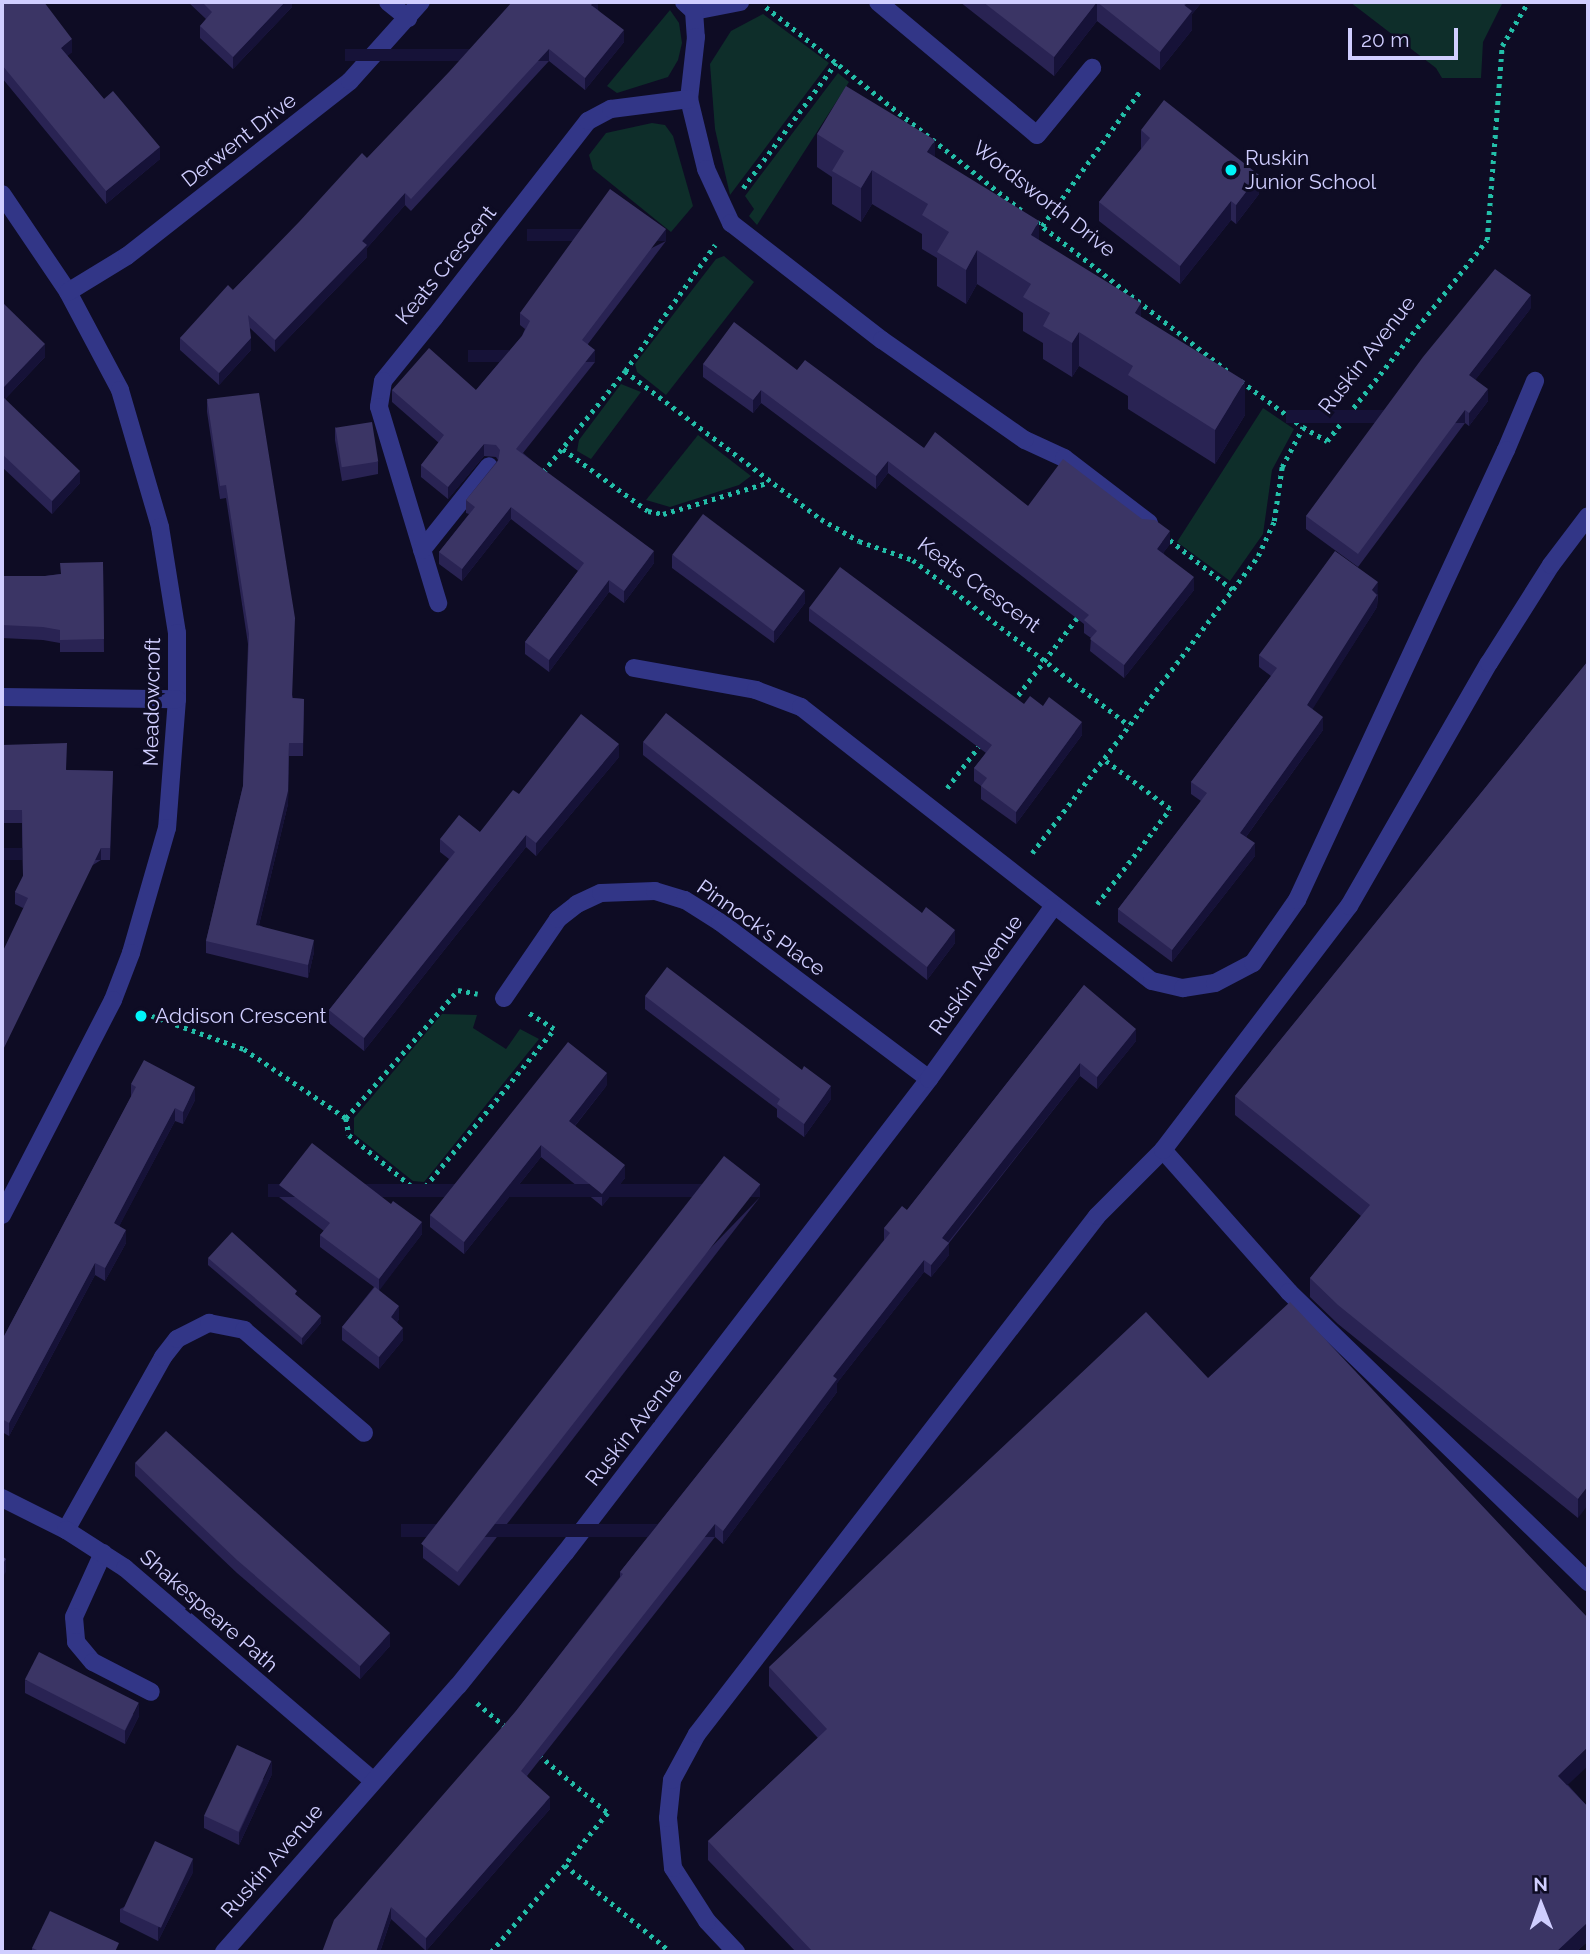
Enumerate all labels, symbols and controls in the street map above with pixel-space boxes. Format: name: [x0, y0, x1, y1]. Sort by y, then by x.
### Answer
scale bar: [1352, 14, 1462, 58]
text: 20 m: [1361, 27, 1409, 52]
street label: Derwent Drive: [177, 87, 301, 193]
street label: Wordsworth Drive: [968, 135, 1120, 263]
place label: Ruskin Junior School: [1245, 145, 1377, 195]
marker: Ruskin Junior School: [1223, 162, 1239, 178]
street label: Keats Crescent: [390, 200, 502, 330]
street label: Ruskin Avenue: [1313, 291, 1421, 419]
street label: Keats Crescent: [913, 532, 1045, 638]
street label: Meadowcroft: [138, 637, 166, 767]
street label: Pinnock's Place: [692, 874, 830, 982]
street label: Ruskin Avenue: [924, 910, 1028, 1040]
place label: Addison Crescent: [155, 1003, 327, 1029]
marker: Addison Crescent: [133, 1008, 149, 1024]
street label: Ruskin Avenue: [580, 1363, 688, 1491]
street label: Shakespeare Path: [135, 1544, 283, 1678]
street label: Ruskin Avenue: [216, 1799, 328, 1923]
north arrow: [1506, 1870, 1576, 1940]
text: N: [1533, 1873, 1548, 1895]

